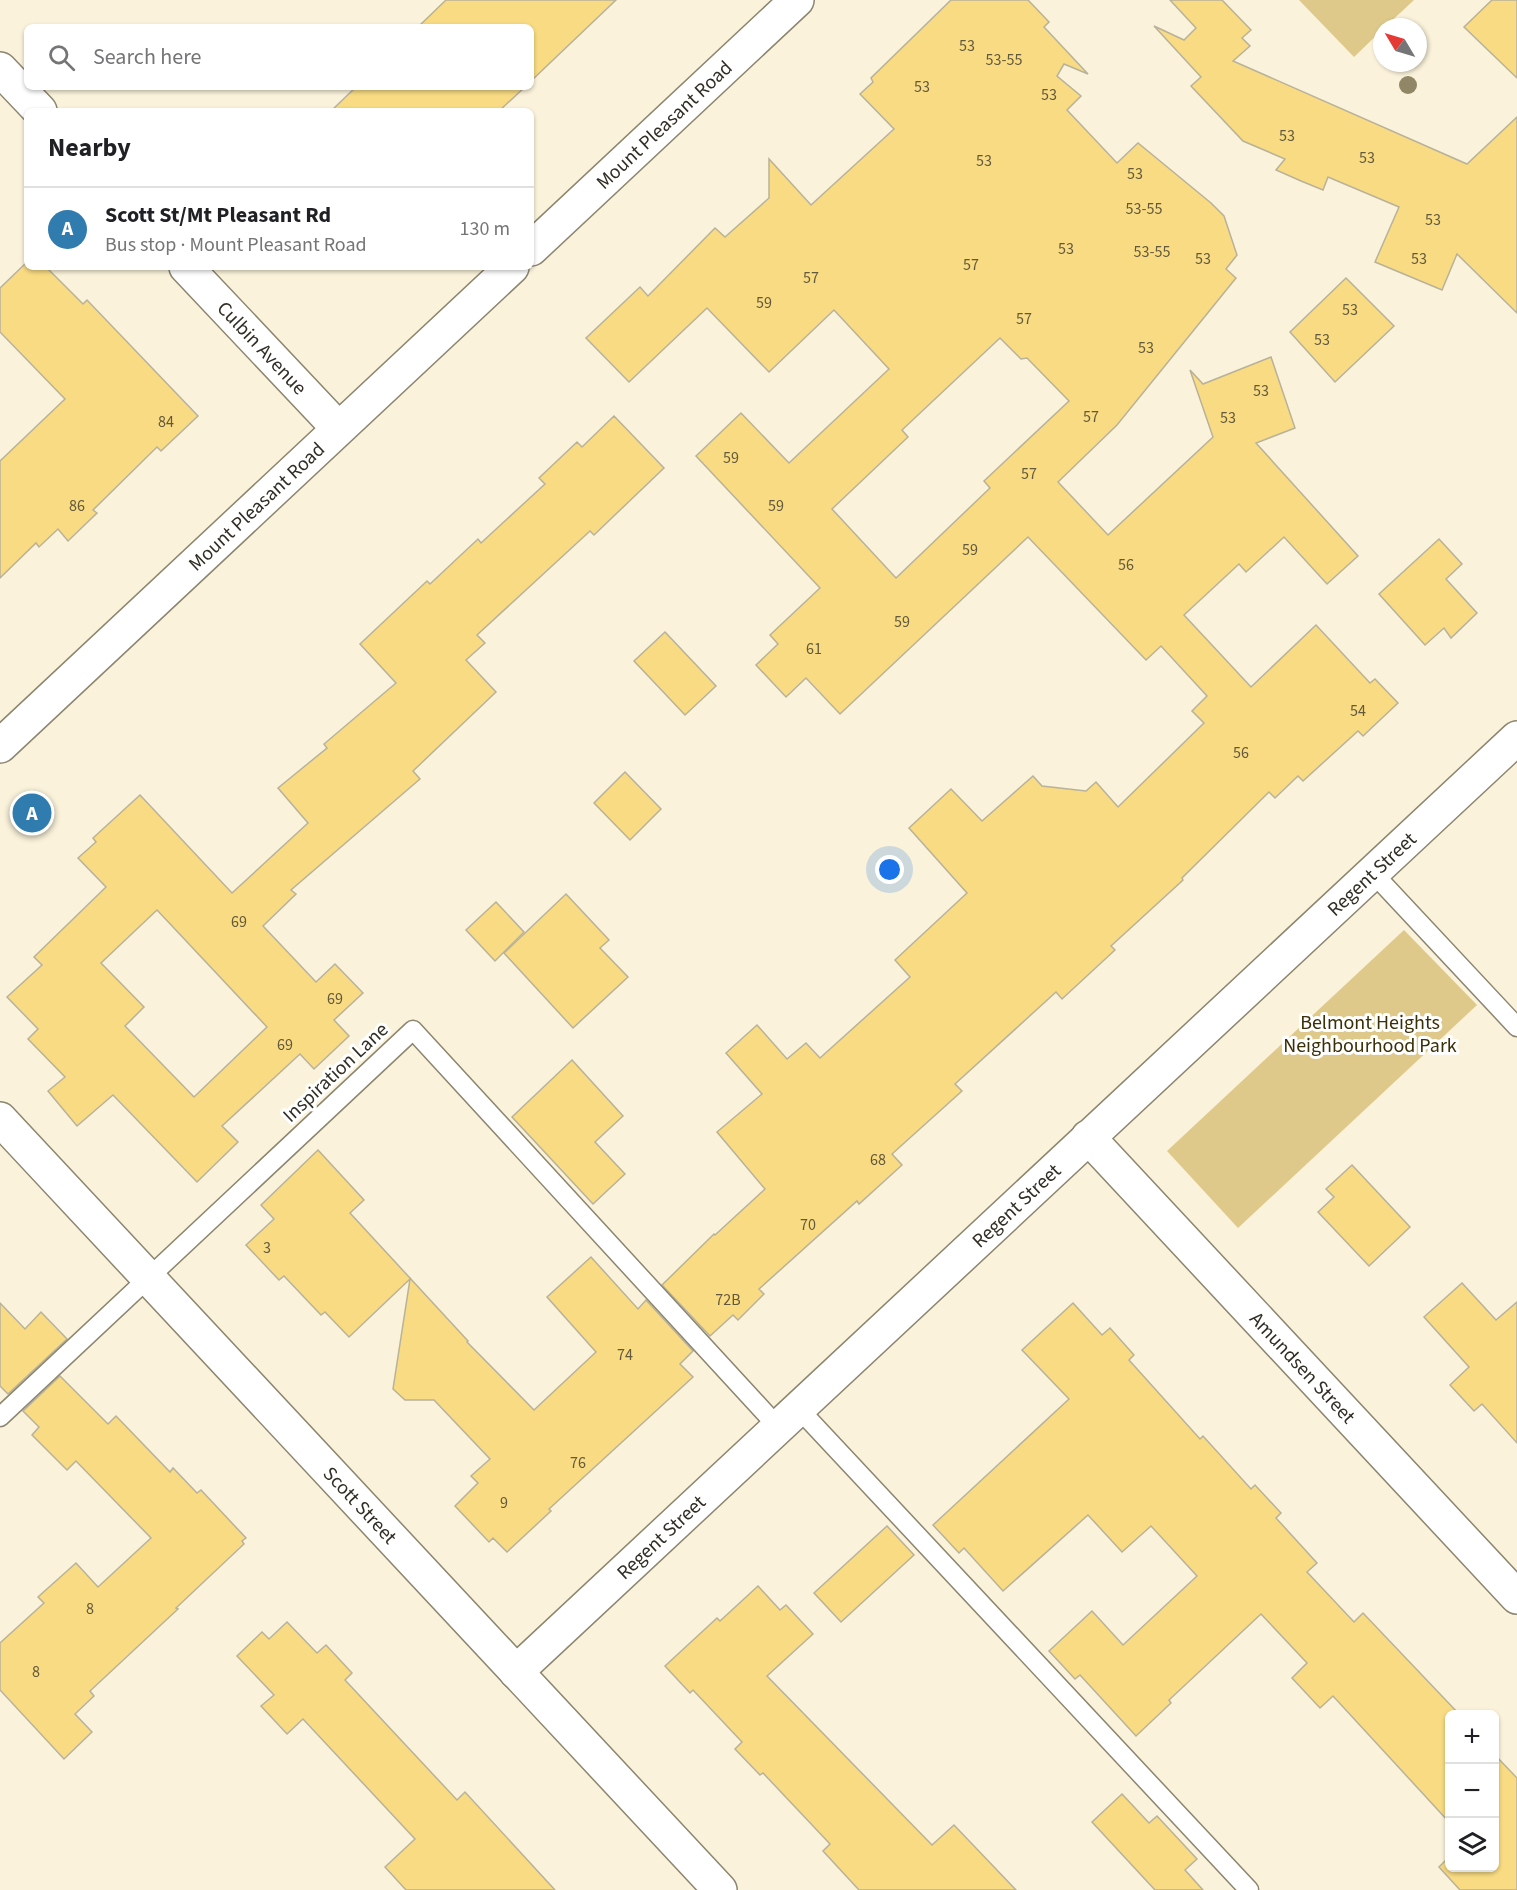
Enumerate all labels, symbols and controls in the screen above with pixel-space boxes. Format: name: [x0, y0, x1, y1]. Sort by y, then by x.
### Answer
north arrow: [1373, 18, 1427, 72]
search box: [24, 24, 534, 90]
house number: 53: [959, 35, 975, 57]
icon: search: [45, 41, 78, 74]
text: Search here: [93, 41, 201, 73]
house number: 53-55: [986, 49, 1022, 71]
street label: Mount Pleasant Road: [590, 55, 739, 196]
house number: 53: [914, 76, 930, 98]
house number: 53: [1041, 84, 1057, 106]
house number: 53: [1279, 125, 1295, 147]
text: Nearby: [48, 129, 131, 166]
house number: 53: [1359, 147, 1375, 169]
house number: 53: [976, 150, 992, 172]
house number: 53: [1127, 163, 1143, 185]
house number: 53-55: [1126, 198, 1162, 220]
text: Scott St/Mt Pleasant Rd: [105, 199, 331, 231]
house number: 53: [1425, 209, 1441, 231]
text: A: [62, 215, 73, 243]
text: 130 m: [460, 215, 510, 243]
text: Bus stop · Mount Pleasant Road: [105, 231, 367, 259]
house number: 53: [1058, 238, 1074, 260]
house number: 53-55: [1134, 241, 1170, 263]
house number: 53: [1195, 248, 1211, 270]
house number: 53: [1411, 248, 1427, 270]
house number: 57: [963, 254, 979, 276]
house number: 57: [803, 267, 819, 289]
house number: 59: [756, 292, 772, 314]
street label: Culbin Avenue: [210, 295, 313, 402]
house number: 53: [1342, 299, 1358, 321]
house number: 57: [1016, 308, 1032, 330]
house number: 53: [1314, 329, 1330, 351]
house number: 53: [1138, 337, 1154, 359]
house number: 53: [1253, 380, 1269, 402]
house number: 57: [1083, 406, 1099, 428]
house number: 53: [1220, 407, 1236, 429]
house number: 84: [158, 411, 174, 433]
street label: Mount Pleasant Road: [183, 436, 331, 578]
house number: 59: [723, 447, 739, 469]
house number: 57: [1021, 463, 1037, 485]
house number: 86: [69, 495, 85, 517]
house number: 59: [768, 495, 784, 517]
house number: 59: [962, 539, 978, 561]
house number: 56: [1118, 554, 1134, 576]
house number: 59: [894, 611, 910, 633]
house number: 61: [806, 638, 822, 660]
house number: 54: [1350, 700, 1366, 722]
house number: 56: [1233, 742, 1249, 764]
pin: A: [12, 790, 51, 836]
street label: Regent Street: [1321, 826, 1423, 923]
your location: [875, 855, 904, 884]
house number: 69: [231, 911, 247, 933]
house number: 69: [327, 988, 343, 1010]
park label: Belmont Heights Neighbourhood Park: [1283, 1009, 1457, 1060]
street label: Inspiration Lane: [277, 1016, 395, 1129]
house number: 69: [277, 1034, 293, 1056]
house number: 68: [870, 1149, 886, 1171]
street label: Regent Street: [966, 1157, 1068, 1255]
house number: 70: [800, 1214, 816, 1236]
house number: 3: [263, 1237, 271, 1259]
house number: 72B: [715, 1289, 741, 1311]
street label: Amundsen Street: [1243, 1306, 1362, 1430]
house number: 74: [617, 1344, 633, 1366]
house number: 76: [570, 1452, 586, 1474]
street label: Scott Street: [316, 1461, 403, 1551]
street label: Regent Street: [611, 1489, 712, 1586]
house number: 9: [500, 1492, 508, 1514]
house number: 8: [86, 1598, 94, 1620]
house number: 8: [32, 1661, 40, 1683]
map controls: [1445, 1710, 1499, 1872]
button: +: [1445, 1710, 1499, 1764]
button: −: [1445, 1764, 1499, 1818]
button: layers: [1445, 1818, 1499, 1872]

